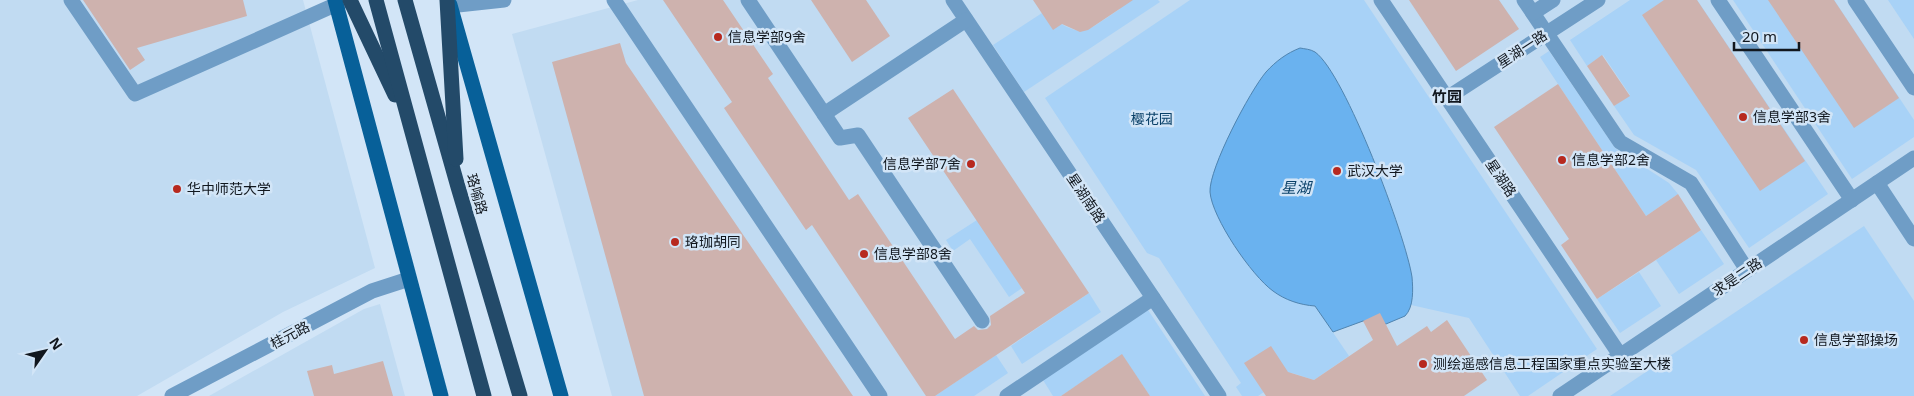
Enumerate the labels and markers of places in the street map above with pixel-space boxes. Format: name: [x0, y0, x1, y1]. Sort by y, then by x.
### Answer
place label: 信息学部9舍: [728, 27, 806, 46]
marker: 信息学部9舍: [712, 31, 724, 43]
place label: 信息学部3舍: [1753, 107, 1831, 126]
marker: 信息学部3舍: [1737, 111, 1749, 123]
place label: 信息学部2舍: [1572, 150, 1650, 169]
place label: 信息学部7舍: [883, 154, 961, 173]
marker: 信息学部2舍: [1556, 154, 1568, 166]
marker: 信息学部7舍: [965, 158, 977, 170]
place label: 武汉大学: [1347, 161, 1403, 180]
marker: 武汉大学: [1331, 165, 1343, 177]
place label: 华中师范大学: [187, 179, 271, 198]
marker: 华中师范大学: [171, 183, 183, 195]
place label: 珞珈胡同: [685, 232, 741, 251]
marker: 珞珈胡同: [669, 236, 681, 248]
place label: 信息学部8舍: [874, 244, 952, 263]
marker: 信息学部8舍: [858, 248, 870, 260]
place label: 信息学部操场: [1814, 330, 1898, 349]
marker: 信息学部操场: [1798, 334, 1810, 346]
place label: 测绘遥感信息工程国家重点实验室大楼: [1433, 354, 1671, 373]
marker: 测绘遥感信息工程国家重点实验室大楼: [1417, 358, 1429, 370]

